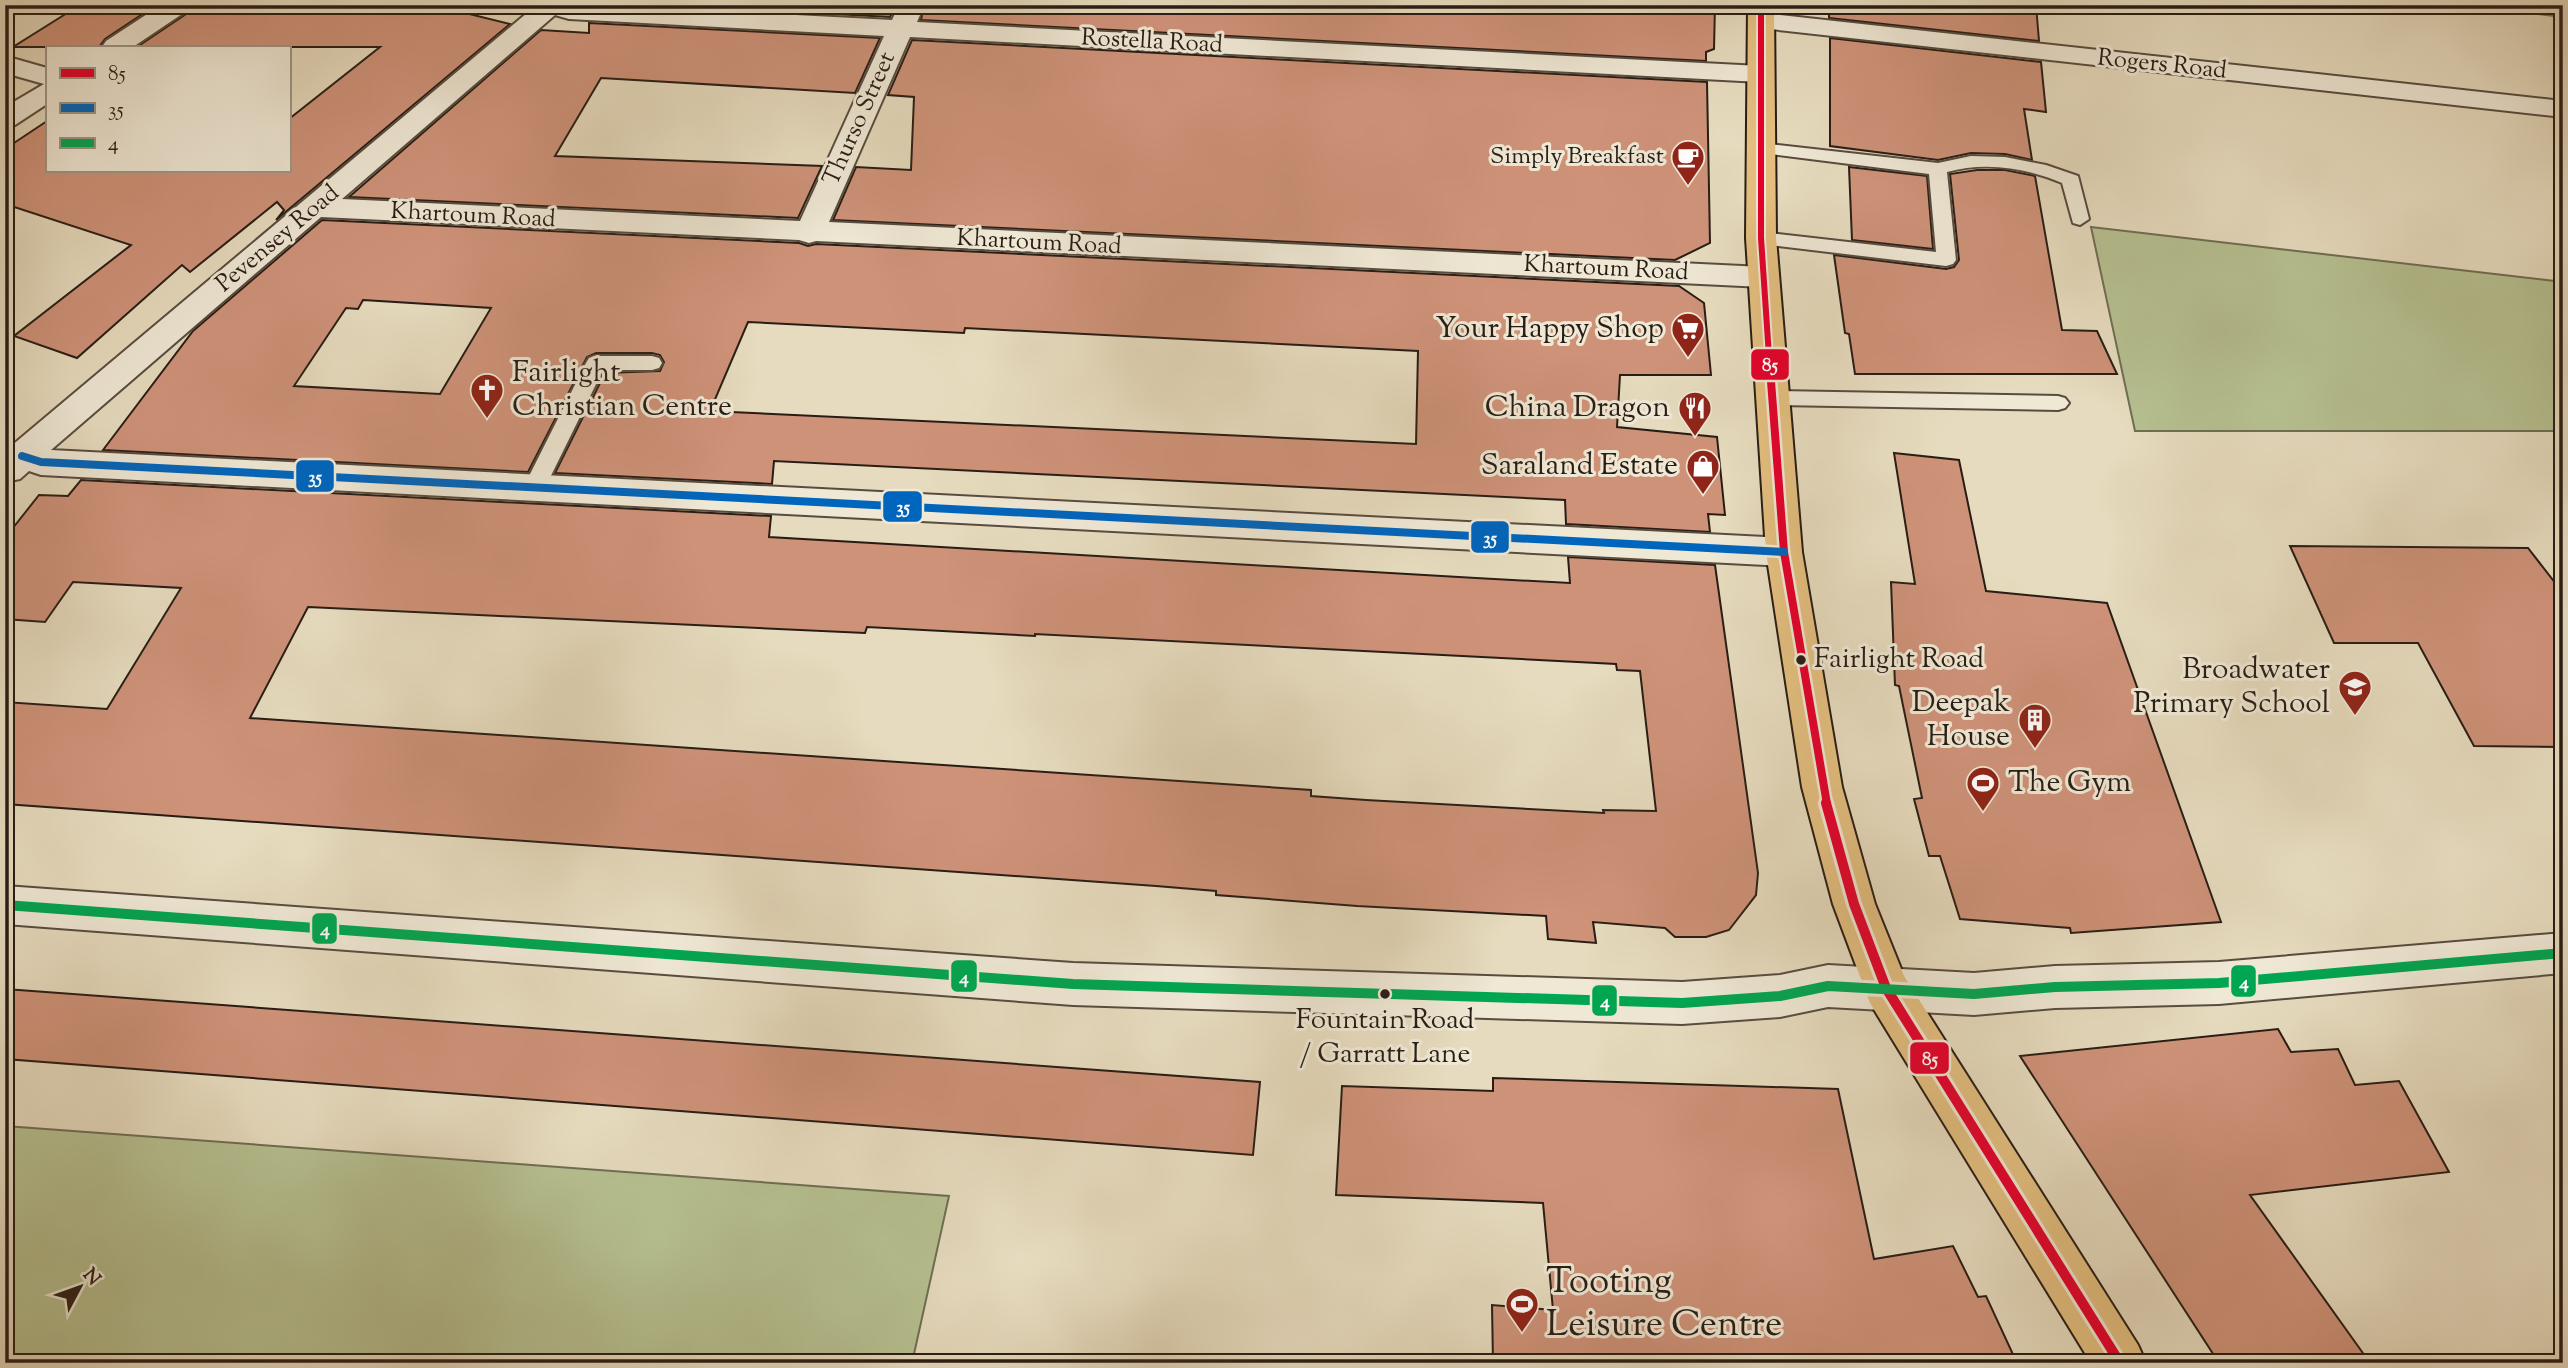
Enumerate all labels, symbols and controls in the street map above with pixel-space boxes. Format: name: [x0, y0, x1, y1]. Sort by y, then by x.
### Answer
street label: Rostella Road: [1080, 21, 1224, 63]
street label: Rogers Road: [2096, 41, 2229, 89]
legend: [46, 46, 290, 172]
street label: Thurso Street: [815, 47, 905, 191]
text: 85: [108, 60, 126, 90]
text: 35: [108, 96, 124, 126]
text: 4: [108, 130, 119, 160]
cafe icon: Simply Breakfast: [1669, 138, 1707, 187]
place label: Simply Breakfast: [1490, 140, 1664, 174]
street label: Pevensey Road: [209, 177, 347, 301]
street label: Khartoum Road: [390, 195, 557, 237]
street label: Khartoum Road: [956, 222, 1123, 264]
street label: Khartoum Road: [1523, 248, 1690, 290]
place label: Your Happy Shop: [1436, 308, 1664, 351]
supermarket icon: Your Happy Shop: [1669, 310, 1707, 359]
line badge: 85: [1750, 348, 1790, 381]
place label: Fairlight Christian Centre: [512, 352, 732, 429]
text: 85: [1762, 353, 1779, 380]
church icon: Fairlight Christian Centre: [468, 371, 506, 420]
place label: China Dragon: [1485, 387, 1670, 430]
restaurant icon: China Dragon: [1676, 389, 1714, 438]
place label: Saraland Estate: [1481, 445, 1678, 488]
shop icon: Saraland Estate: [1684, 447, 1722, 496]
line badge: 35: [295, 459, 335, 493]
text: 35: [308, 465, 323, 492]
line badge: 35: [882, 490, 923, 523]
text: 35: [896, 495, 911, 522]
line badge: 35: [1470, 520, 1510, 554]
text: 35: [1483, 526, 1498, 553]
place label: Fairlight Road: [1814, 640, 1984, 680]
place label: Broadwater Primary School: [2133, 649, 2330, 726]
marker: Fairlight Road: [1794, 653, 1808, 667]
school or university icon: Broadwater Primary School: [2336, 668, 2374, 717]
place label: Deepak House: [1912, 682, 2010, 759]
building icon: Deepak House: [2016, 701, 2054, 750]
place label: The Gym: [2008, 762, 2131, 805]
sports icon: The Gym: [1964, 764, 2002, 813]
line badge: 4: [311, 912, 338, 945]
text: 4: [319, 917, 330, 944]
line badge: 4: [950, 959, 978, 993]
line badge: 4: [2230, 964, 2257, 998]
text: 4: [958, 965, 969, 992]
text: 4: [2238, 970, 2249, 997]
line badge: 4: [1591, 984, 1618, 1017]
marker: Fountain Road / Garratt Lane: [1378, 987, 1392, 1001]
text: 4: [1599, 989, 1610, 1016]
place label: Fountain Road / Garratt Lane: [1296, 1001, 1475, 1075]
line badge: 85: [1909, 1041, 1950, 1075]
text: 85: [1922, 1047, 1939, 1074]
north arrow: [46, 1252, 116, 1322]
place label: Tooting Leisure Centre: [1546, 1256, 1782, 1353]
text: N: [76, 1263, 106, 1292]
sports icon: Tooting Leisure Centre: [1503, 1285, 1541, 1334]

